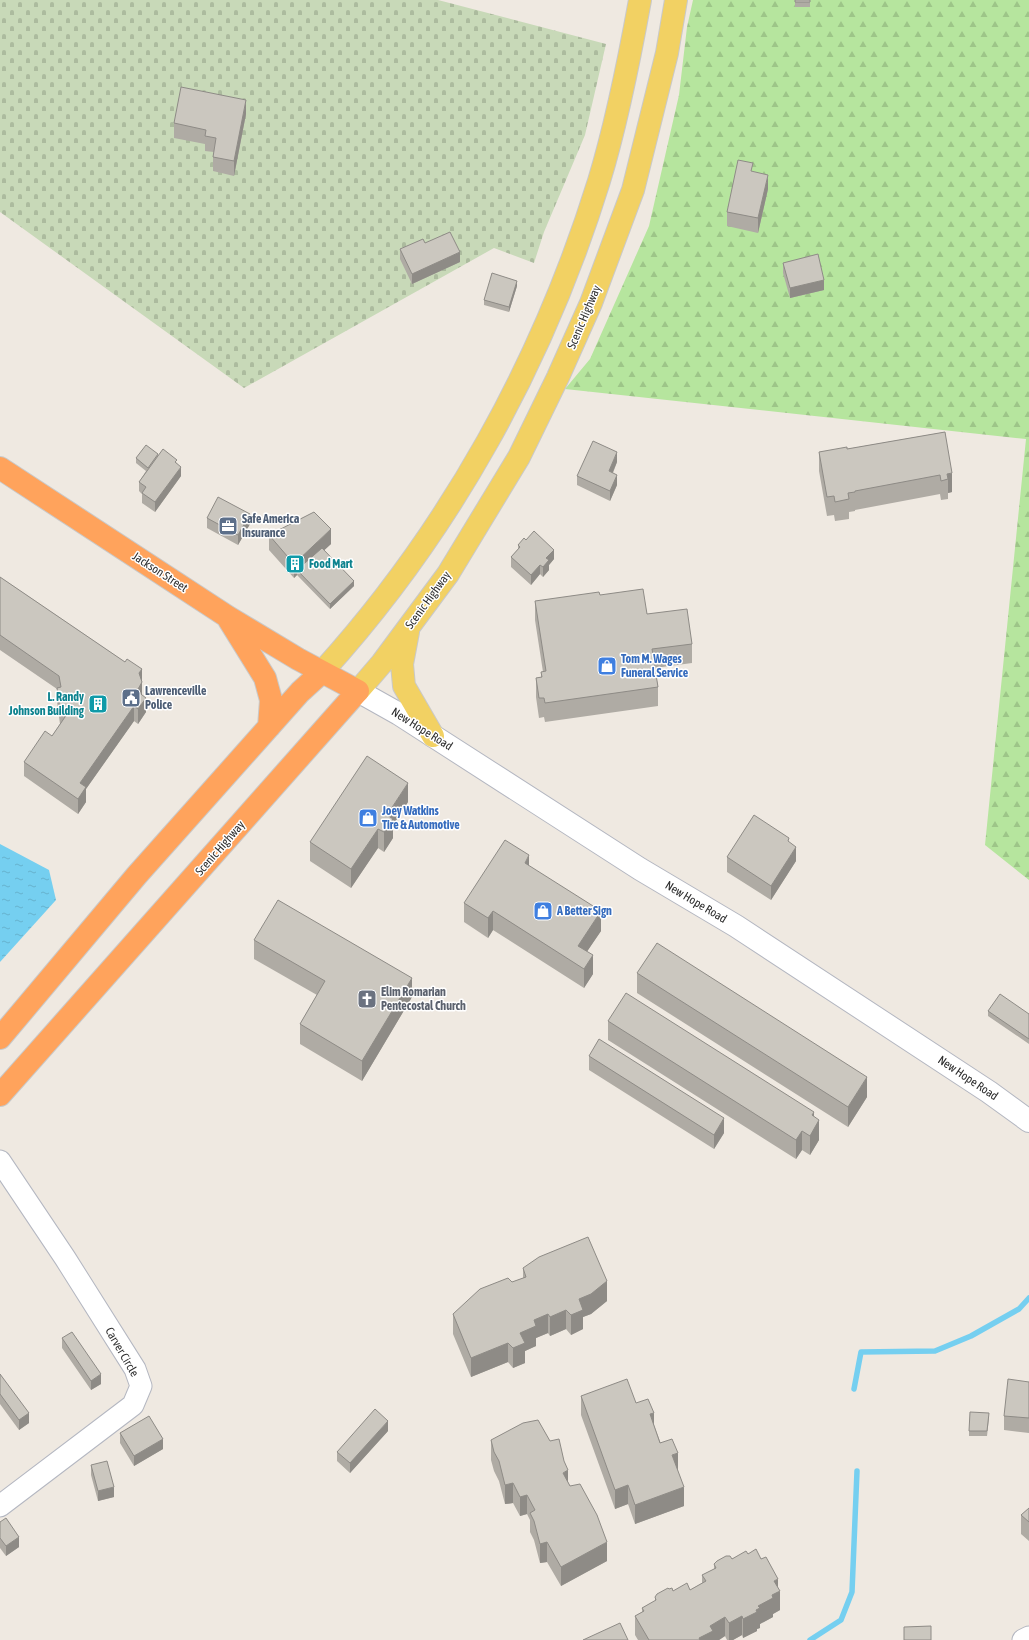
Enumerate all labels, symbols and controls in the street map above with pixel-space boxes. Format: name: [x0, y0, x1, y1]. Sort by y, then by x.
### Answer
street label: Scenic Highway: [564, 283, 604, 351]
place label: Safe America Insurance: [242, 512, 300, 540]
office icon: Safe America Insurance: [217, 515, 239, 537]
street label: Jackson Street: [130, 549, 191, 595]
building icon: Food Mart: [284, 553, 306, 575]
place label: Food Mart: [309, 557, 353, 571]
street label: Scenic Highway: [402, 568, 454, 632]
place label: Tom M. Wages Funeral Service: [621, 652, 689, 680]
shop icon: Tom M. Wages Funeral Service: [596, 655, 618, 677]
place label: Lawrenceville Police: [145, 684, 207, 712]
public building icon: Lawrenceville Police: [120, 687, 142, 709]
place label: L. Randy Johnson Building: [8, 690, 85, 718]
building icon: L. Randy Johnson Building: [87, 693, 109, 715]
street label: New Hope Road: [389, 705, 455, 753]
place label: Joey Watkins Tire & Automotive: [381, 804, 460, 832]
shop icon: Joey Watkins Tire & Automotive: [357, 807, 379, 829]
street label: Scenic Highway: [192, 818, 248, 878]
street label: New Hope Road: [663, 878, 729, 926]
shop icon: A Better Sign: [532, 900, 554, 922]
place label: A Better Sign: [556, 904, 612, 918]
place label: Elim Romarian Pentecostal Church: [381, 985, 466, 1013]
church icon: Elim Romarian Pentecostal Church: [356, 988, 378, 1010]
street label: New Hope Road: [935, 1053, 1001, 1103]
street label: Carver Circle: [102, 1325, 142, 1379]

